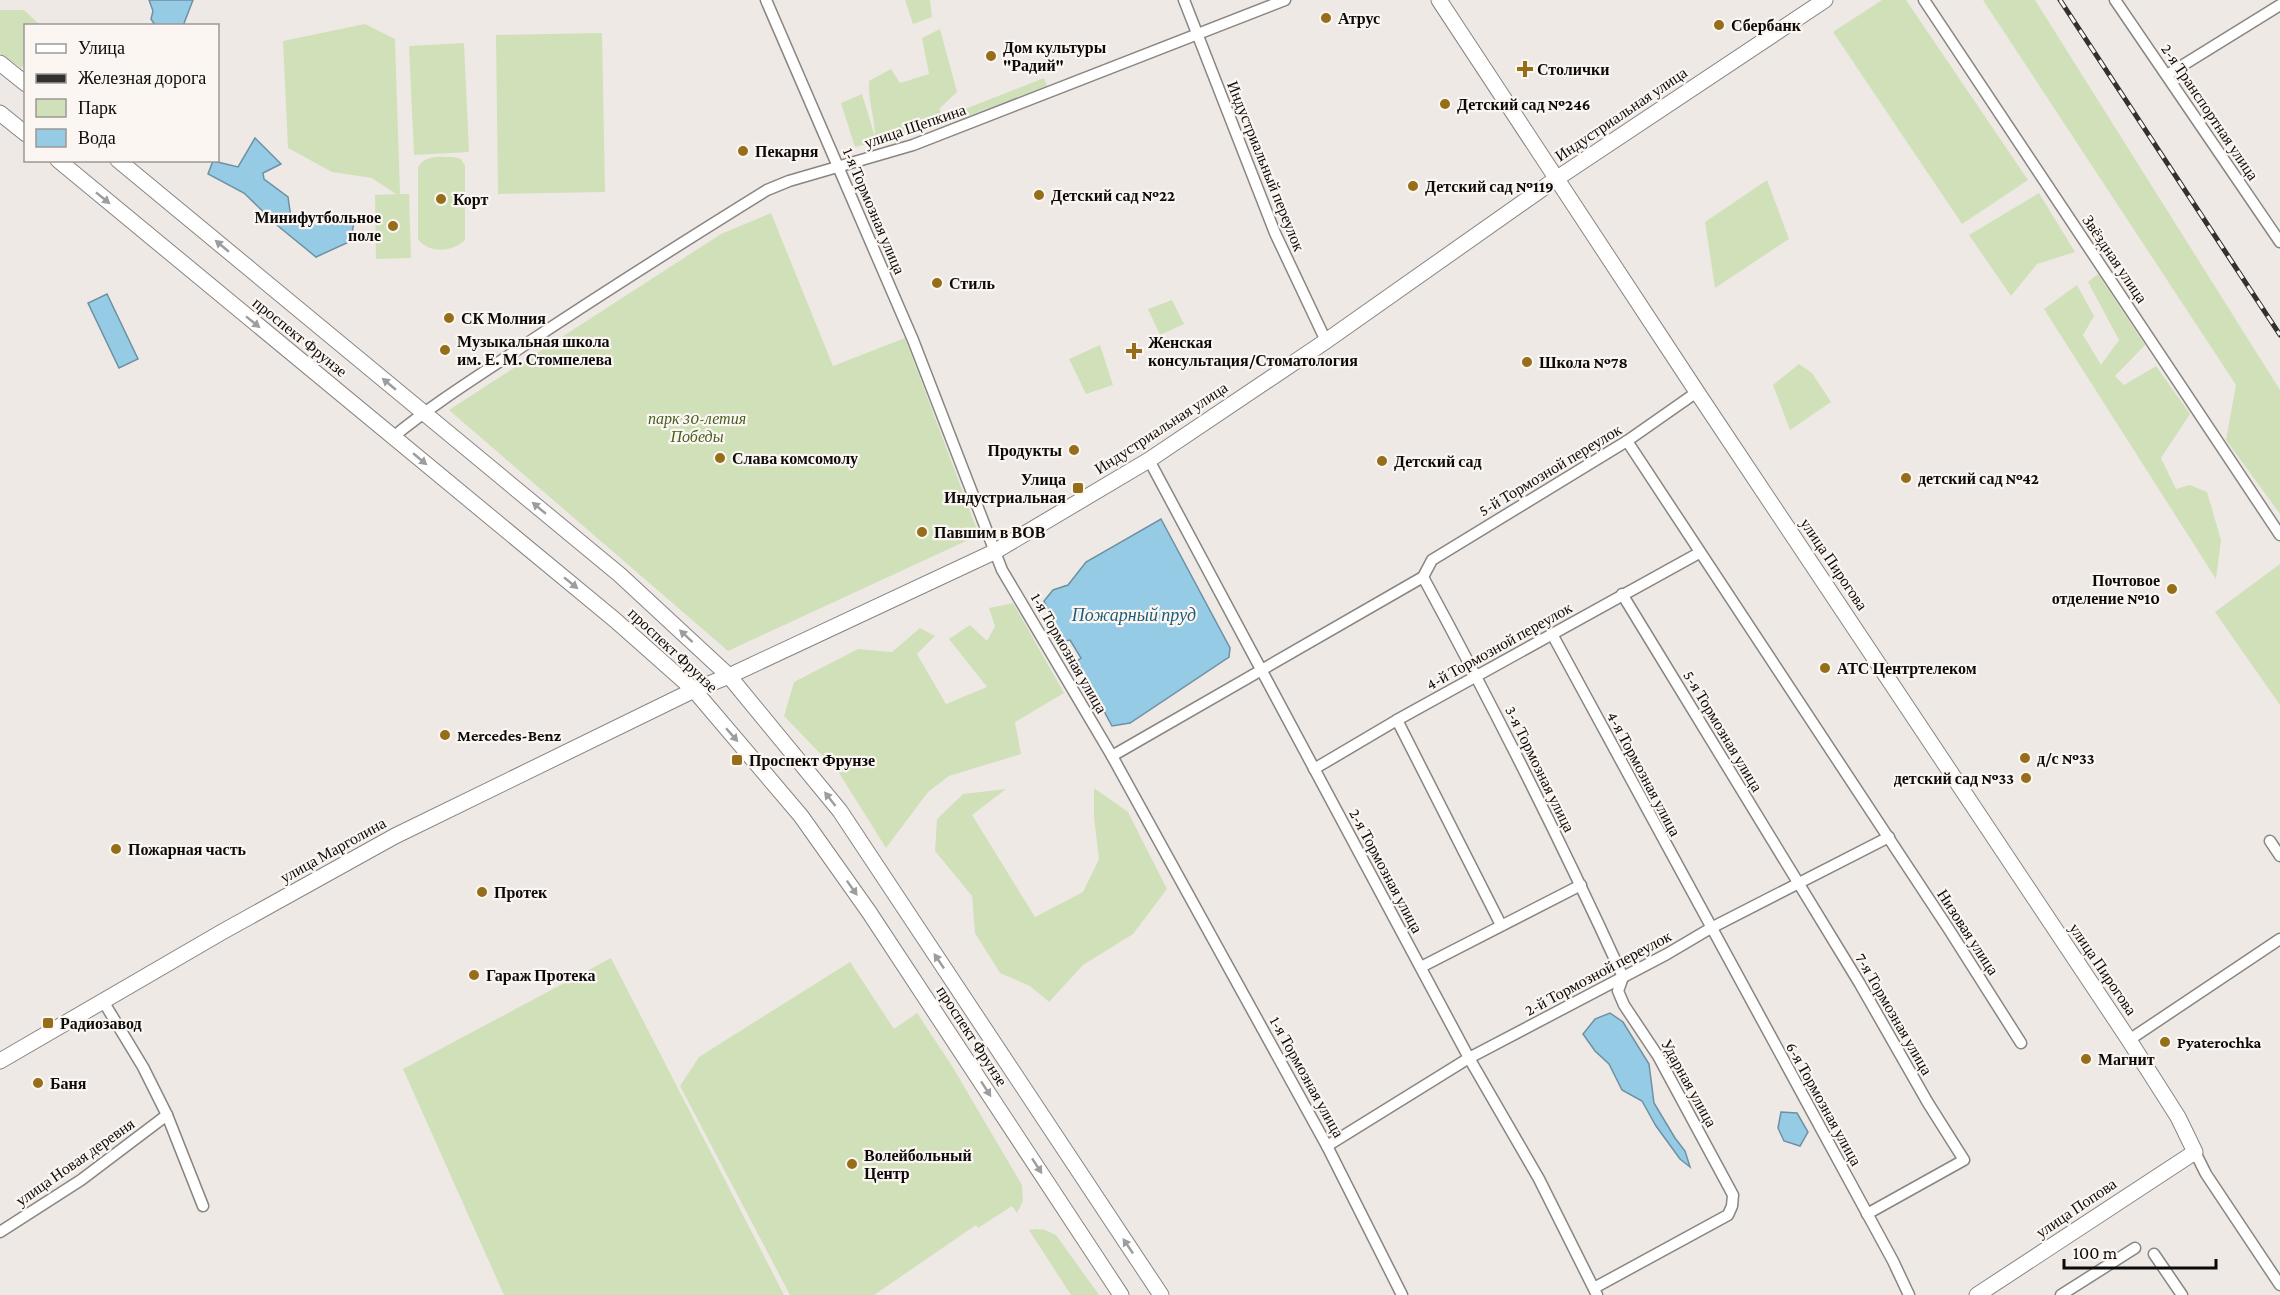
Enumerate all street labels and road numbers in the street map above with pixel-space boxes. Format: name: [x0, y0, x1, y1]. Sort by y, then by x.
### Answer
street label: 2-я Транспортная улица: [2157, 41, 2262, 184]
street label: Индустриальная улица: [1552, 64, 1691, 165]
street label: Индустриальный переулок: [1223, 78, 1308, 254]
street label: улица Щепкина: [862, 101, 968, 152]
street label: 1-я Тормозная улица: [839, 145, 908, 277]
street label: Звёздная улица: [2079, 212, 2151, 307]
street label: проспект Фрунзе: [249, 294, 350, 381]
street label: Индустриальная улица: [1091, 379, 1231, 478]
street label: 5-й Тормозной переулок: [1476, 421, 1625, 520]
street label: улица Пирогова: [1796, 515, 1871, 614]
street label: 1-я Тормозная улица: [1027, 590, 1110, 717]
street label: 4-й Тормозной переулок: [1423, 599, 1575, 694]
street label: проспект Фрунзе: [624, 604, 721, 696]
street label: 5-я Тормозная улица: [1679, 667, 1766, 795]
street label: 3-я Тормозная улица: [1501, 703, 1578, 835]
street label: 4-я Тормозная улица: [1603, 709, 1684, 840]
street label: 2-я Тормозная улица: [1345, 806, 1426, 936]
street label: улица Марголина: [277, 814, 389, 887]
street label: Низовая улица: [1933, 886, 2002, 979]
street label: улица Пирогова: [2065, 920, 2140, 1019]
street label: 2-й Тормозной переулок: [1522, 927, 1675, 1020]
street label: 7-я Тормозная улица: [1851, 950, 1936, 1078]
street label: проспект Фрунзе: [933, 983, 1011, 1090]
street label: 1-я Тормозная улица: [1266, 1013, 1347, 1141]
street label: Ударная улица: [1657, 1036, 1720, 1130]
street label: 6-я Тормозная улица: [1782, 1039, 1865, 1169]
street label: улица Новая деревня: [13, 1114, 139, 1210]
street label: улица Попова: [2033, 1175, 2120, 1242]

